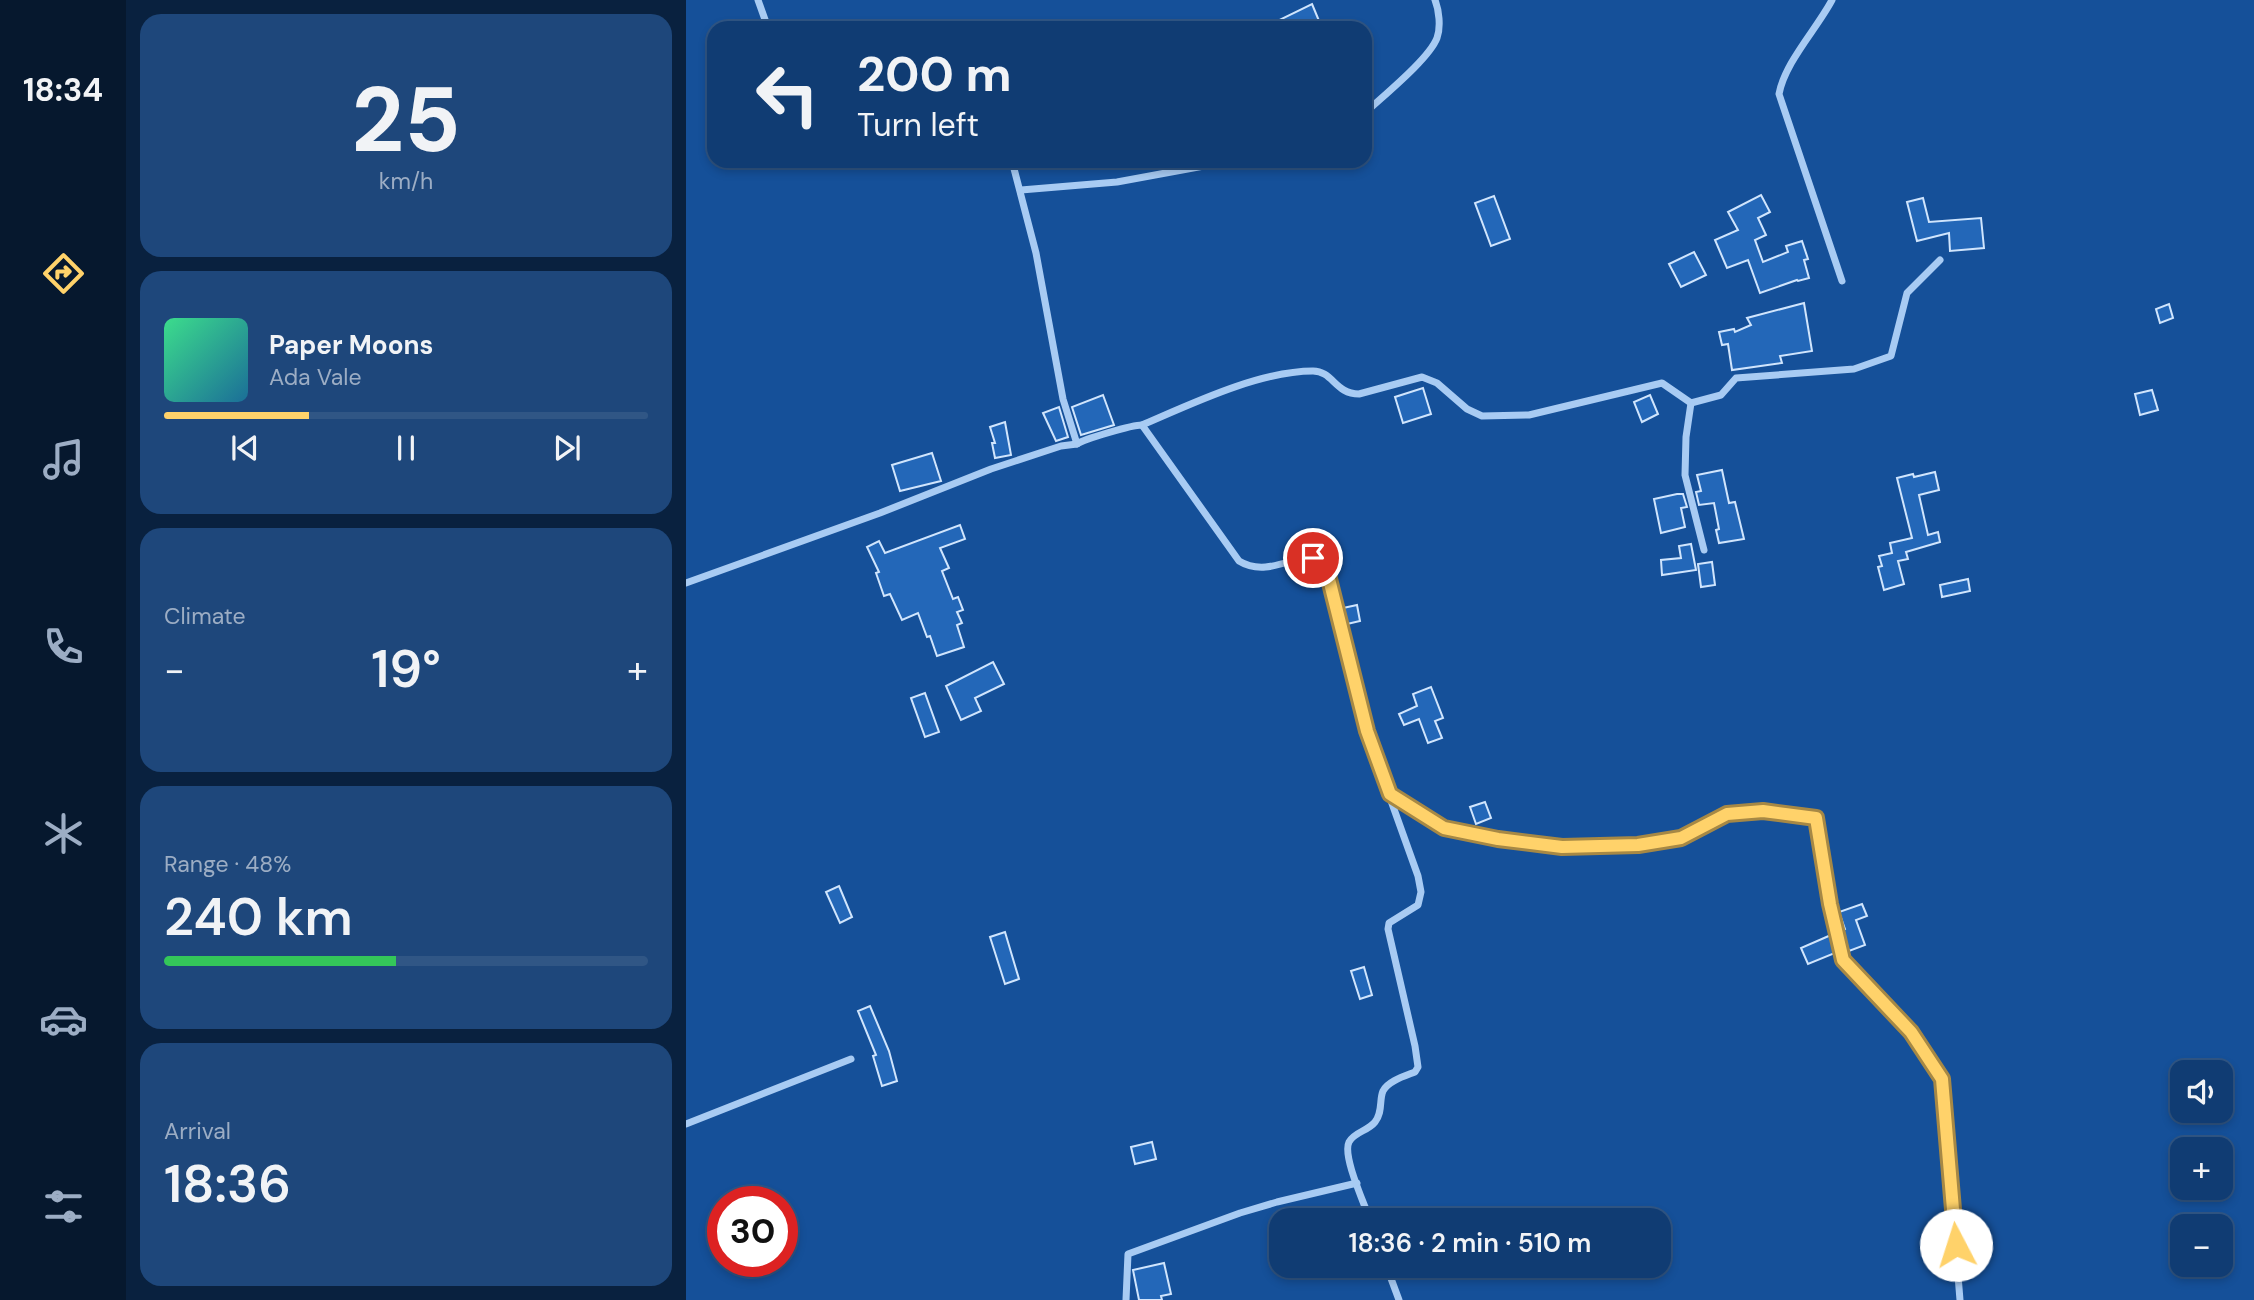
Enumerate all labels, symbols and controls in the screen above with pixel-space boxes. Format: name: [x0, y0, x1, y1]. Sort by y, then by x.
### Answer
text: 200 m: [857, 42, 1012, 106]
icon: left: [742, 49, 833, 140]
text: 25: [351, 61, 461, 179]
text: 18:34: [23, 69, 103, 111]
text: Turn left: [857, 104, 979, 146]
text: km/h: [379, 166, 433, 196]
icon: directions: [39, 249, 88, 298]
text: Paper Moons: [269, 328, 433, 362]
text: Ada Vale: [269, 362, 362, 392]
icon: previous: [226, 429, 264, 467]
icon: pause: [387, 429, 425, 467]
icon: next: [548, 429, 586, 467]
icon: music: [39, 435, 88, 484]
pin: [1283, 528, 1343, 588]
icon: arrive: [1294, 539, 1332, 577]
text: Climate: [164, 601, 246, 631]
icon: phone: [39, 622, 88, 671]
text: 19°: [371, 635, 441, 703]
text: −: [164, 645, 185, 695]
text: +: [627, 645, 648, 695]
icon: climate: [39, 809, 88, 858]
text: Range · 48%: [164, 849, 291, 879]
text: 240 km: [164, 883, 353, 951]
icon: car: [39, 995, 88, 1044]
map controls: [2170, 1060, 2233, 1277]
button: sound: [2170, 1060, 2233, 1123]
text: Arrival: [164, 1116, 231, 1146]
button: +: [2170, 1137, 2233, 1200]
text: 18:36: [164, 1150, 291, 1218]
icon: filters: [39, 1182, 88, 1231]
speed limit sign: 30: [707, 1186, 798, 1277]
position arrow: [1919, 1208, 1993, 1282]
button: −: [2170, 1214, 2233, 1277]
text: 18:36 · 2 min · 510 m: [1349, 1226, 1591, 1260]

